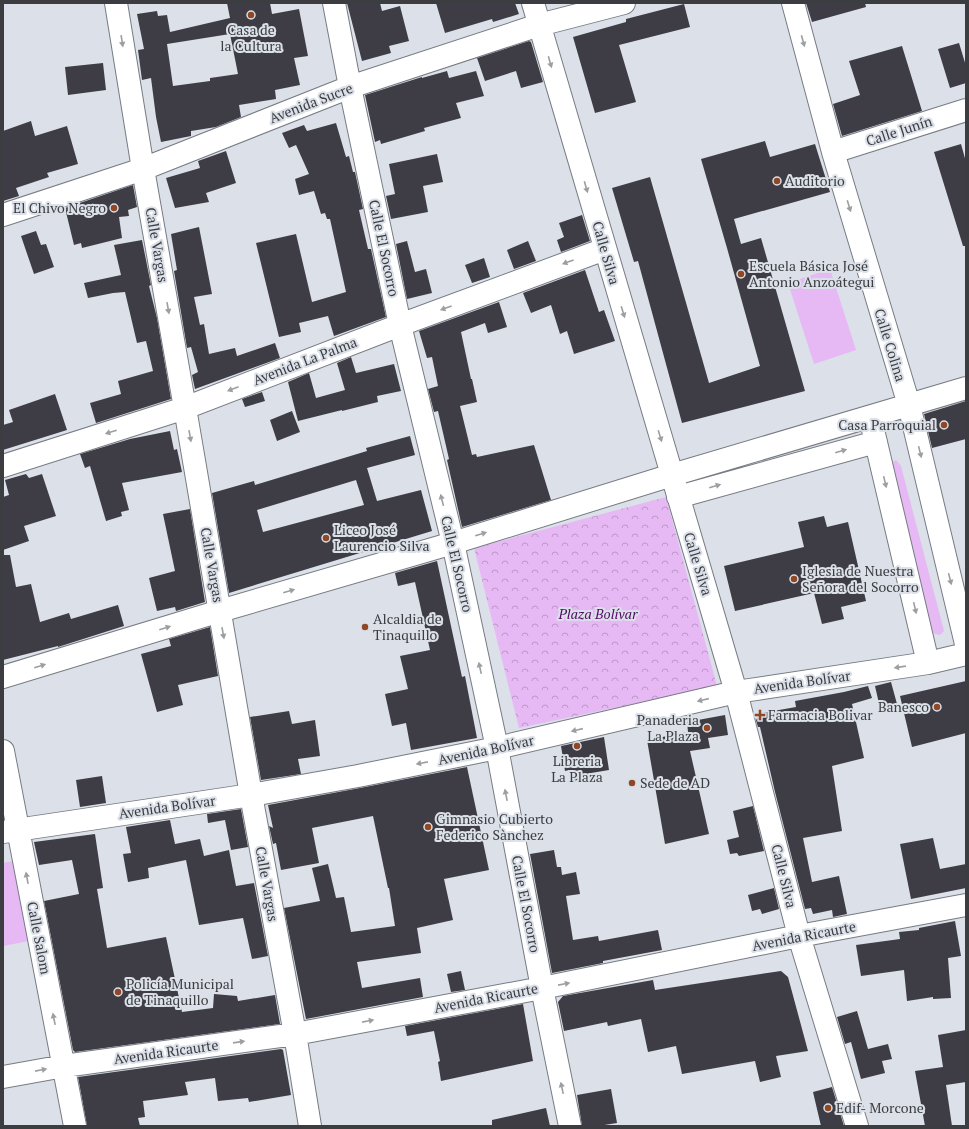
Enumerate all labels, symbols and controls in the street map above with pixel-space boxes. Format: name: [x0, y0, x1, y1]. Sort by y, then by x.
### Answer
marker: Casa de la Cultura: [246, 10, 256, 20]
place label: Casa de la Cultura: [220, 20, 282, 55]
one-way arrow: [120, 35, 126, 48]
one-way arrow: [800, 35, 806, 47]
one-way arrow: [547, 56, 553, 68]
street label: Avenida Sucre: [266, 78, 355, 127]
street label: Calle Junín: [863, 111, 935, 150]
place label: Auditorio: [785, 171, 845, 190]
marker: Auditorio: [772, 176, 782, 186]
one-way arrow: [583, 181, 589, 193]
place label: El Chivo Negro: [13, 198, 106, 217]
street label: Calle El Socorro: [365, 198, 404, 298]
one-way arrow: [846, 201, 852, 213]
marker: El Chivo Negro: [109, 203, 119, 213]
street label: Calle Vargas: [142, 206, 173, 284]
street label: Calle Silva: [588, 219, 625, 287]
place label: Escuela Básica José Antonio Anzoátegui: [749, 256, 874, 291]
one-way arrow: [562, 260, 574, 266]
marker: Escuela Básica José Antonio Anzoátegui: [736, 269, 746, 279]
one-way arrow: [165, 302, 171, 314]
one-way arrow: [440, 305, 452, 311]
one-way arrow: [620, 306, 626, 318]
street label: Calle Colina: [870, 306, 911, 384]
street label: Avenida La Palma: [250, 332, 360, 389]
one-way arrow: [227, 387, 239, 393]
place label: Casa Parroquial: [838, 415, 936, 434]
marker: Casa Parroquial: [939, 420, 949, 430]
one-way arrow: [104, 429, 116, 435]
one-way arrow: [187, 430, 193, 442]
one-way arrow: [657, 430, 663, 442]
one-way arrow: [917, 446, 923, 458]
one-way arrow: [835, 448, 847, 454]
one-way arrow: [883, 476, 889, 488]
one-way arrow: [709, 483, 722, 489]
one-way arrow: [439, 494, 445, 506]
street label: Calle El Socorro: [437, 514, 478, 614]
place label: Liceo José Laurencio Silva: [334, 520, 430, 555]
street label: Calle Vargas: [197, 526, 228, 604]
street label: Calle Silva: [680, 530, 717, 598]
one-way arrow: [475, 531, 487, 537]
marker: Liceo José Laurencio Silva: [321, 533, 331, 543]
place label: Iglesia de Nuestra Señora del Socorro: [802, 561, 919, 596]
one-way arrow: [948, 572, 954, 585]
marker: Iglesia de Nuestra Señora del Socorro: [789, 574, 799, 584]
one-way arrow: [284, 588, 296, 594]
one-way arrow: [912, 602, 918, 615]
park label: Plaza Bolívar: [558, 604, 638, 623]
place label: Alcaldia de Tinaquillo: [373, 609, 442, 644]
marker: Alcaldia de Tinaquillo: [360, 622, 370, 632]
one-way arrow: [159, 625, 171, 631]
one-way arrow: [221, 627, 227, 639]
one-way arrow: [476, 662, 482, 674]
one-way arrow: [35, 663, 47, 669]
one-way arrow: [894, 664, 906, 670]
street label: Avenida Bolívar: [752, 665, 852, 698]
one-way arrow: [697, 697, 709, 703]
place label: Banesco: [878, 697, 929, 716]
marker: Banesco: [932, 702, 942, 712]
place label: Farmacia Bolivar: [768, 705, 873, 724]
place label: Panaderia La Plaza: [637, 710, 699, 745]
marker: Farmacia Bolivar: [755, 710, 765, 720]
marker: Panaderia La Plaza: [702, 723, 712, 733]
one-way arrow: [570, 727, 583, 733]
street label: Avenida Bolívar: [436, 730, 536, 769]
marker: Libreria La Plaza: [572, 741, 582, 751]
place label: Libreria La Plaza: [551, 751, 603, 786]
one-way arrow: [416, 761, 428, 767]
place label: Sede de AD: [640, 773, 710, 792]
marker: Sede de AD: [627, 778, 637, 788]
one-way arrow: [503, 789, 509, 801]
street label: Avenida Bolívar: [117, 790, 217, 823]
place label: Gimnasio Cubierto Federico Sànchez: [436, 809, 553, 844]
marker: Gimnasio Cubierto Federico Sànchez: [423, 822, 433, 832]
street label: Calle Silva: [767, 842, 802, 910]
street label: Calle Vargas: [252, 845, 283, 923]
street label: Calle El Socorro: [508, 854, 545, 954]
one-way arrow: [24, 871, 30, 884]
street label: Calle Salom: [23, 900, 56, 976]
street label: Avenida Ricaurte: [750, 916, 858, 955]
place label: Policía Municipal de Tinaquillo: [126, 974, 234, 1009]
street label: Avenida Ricaurte: [432, 978, 540, 1017]
one-way arrow: [558, 980, 570, 986]
marker: Policía Municipal de Tinaquillo: [113, 987, 123, 997]
one-way arrow: [51, 1013, 57, 1025]
one-way arrow: [361, 1017, 374, 1023]
street label: Avenida Ricaurte: [112, 1035, 220, 1068]
one-way arrow: [233, 1039, 245, 1045]
one-way arrow: [35, 1066, 47, 1072]
one-way arrow: [559, 1082, 565, 1094]
place label: Edif- Morcone: [836, 1098, 924, 1117]
marker: Edif- Morcone: [823, 1103, 833, 1113]

